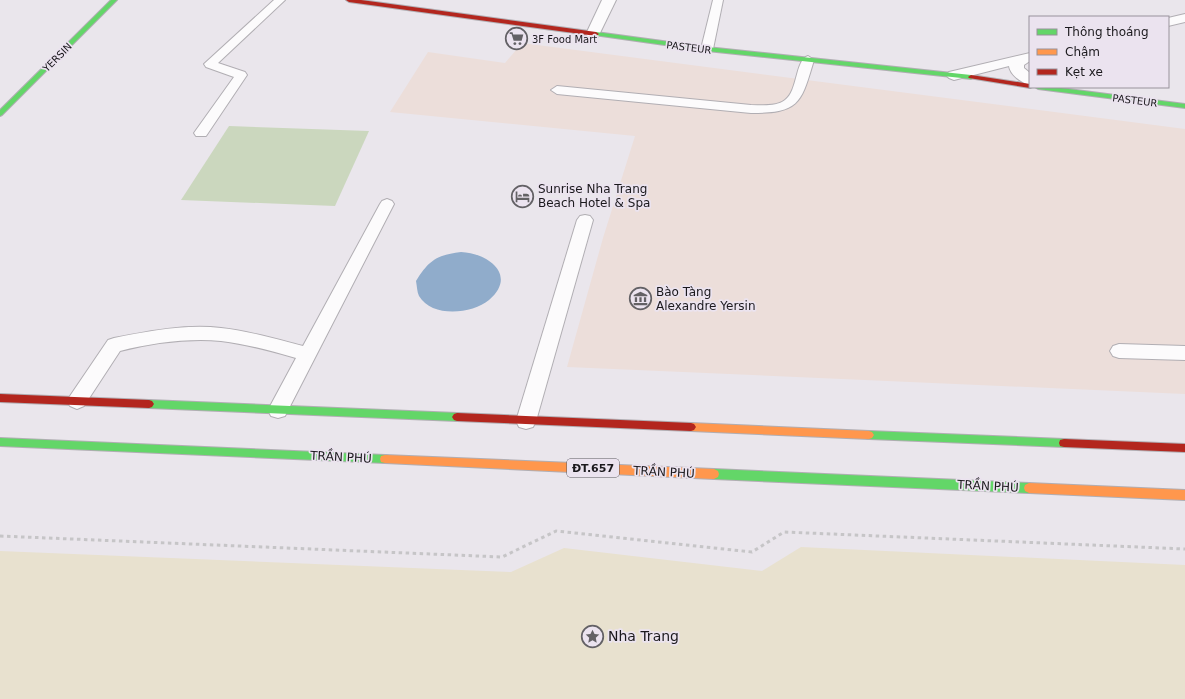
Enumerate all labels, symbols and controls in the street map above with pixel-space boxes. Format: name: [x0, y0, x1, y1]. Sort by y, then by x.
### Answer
legend: [1029, 16, 1169, 88]
text: Thông thoáng: [1064, 25, 1149, 39]
supermarket icon: 3F Food Mart: [503, 26, 529, 52]
place label: 3F Food Mart: [532, 34, 597, 45]
street label: PASTEUR: [666, 39, 712, 56]
street label: YERSIN: [40, 41, 74, 75]
text: Chậm: [1065, 45, 1100, 59]
text: Kẹt xe: [1065, 65, 1103, 79]
street label: PASTEUR: [1112, 92, 1158, 109]
place label: Sunrise Nha Trang Beach Hotel & Spa: [538, 182, 650, 210]
hotel icon: Sunrise Nha Trang Beach Hotel & Spa: [510, 183, 536, 209]
place label: Bào Tàng Alexandre Yersin: [656, 285, 756, 313]
museum icon: Bào Tàng Alexandre Yersin: [628, 286, 654, 312]
street label: TRẦN PHÚ: [309, 446, 372, 466]
road number: ĐT.657: [567, 459, 619, 477]
street label: TRẦN PHÚ: [632, 461, 695, 481]
street label: TRẦN PHÚ: [956, 475, 1019, 495]
place icon: Nha Trang: [579, 623, 605, 649]
place label: Nha Trang: [608, 628, 679, 644]

